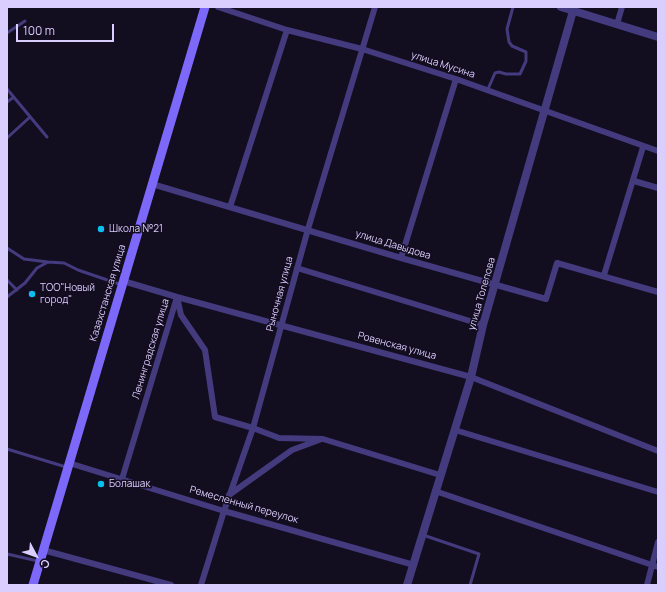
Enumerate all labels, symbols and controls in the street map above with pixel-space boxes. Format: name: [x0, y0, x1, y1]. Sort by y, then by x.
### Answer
scale bar: [18, 16, 116, 42]
text: 100 m: [23, 22, 55, 39]
street label: улица Мусина: [410, 49, 476, 81]
place label: Школа №21: [109, 223, 163, 235]
marker: Школа №21: [96, 224, 106, 234]
street label: улица Давыдова: [354, 228, 432, 262]
street label: Казахстанская улица: [88, 243, 128, 343]
street label: Рыночная улица: [264, 255, 296, 333]
street label: улица Толепова: [466, 256, 498, 332]
place label: ТОО"Новый город": [40, 282, 95, 306]
marker: ТОО"Новый город": [27, 289, 37, 299]
street label: Ленинградская улица: [130, 297, 172, 401]
street label: Ровенская улица: [356, 330, 438, 362]
place label: Болашак: [109, 478, 150, 490]
marker: Болашак: [96, 479, 106, 489]
street label: Ремесленный переулок: [188, 484, 300, 526]
north arrow: [16, 536, 56, 576]
text: С: [37, 556, 54, 572]

